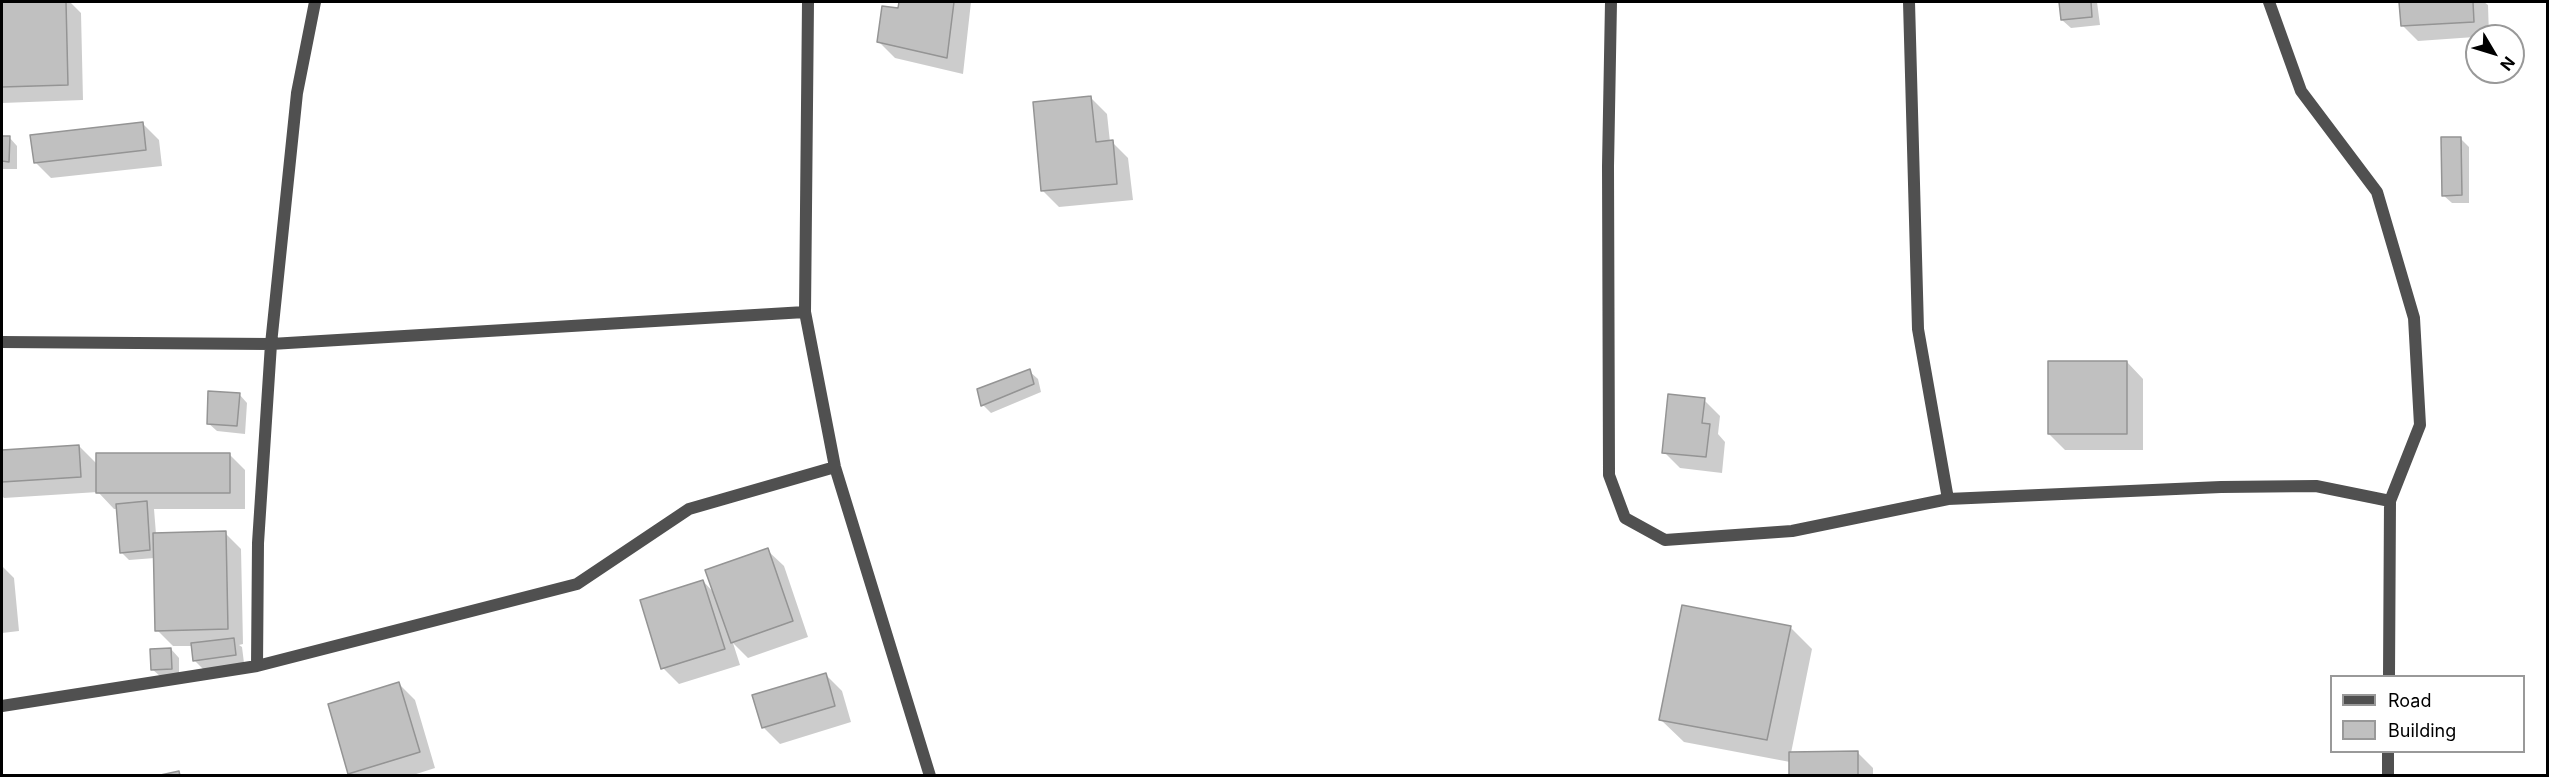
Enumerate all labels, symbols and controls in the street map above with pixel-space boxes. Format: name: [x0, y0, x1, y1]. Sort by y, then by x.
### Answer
north arrow: [2465, 24, 2525, 84]
text: N: [2496, 53, 2519, 75]
legend: [2330, 675, 2525, 753]
text: Road: [2388, 690, 2431, 711]
text: Building: [2388, 720, 2456, 741]

